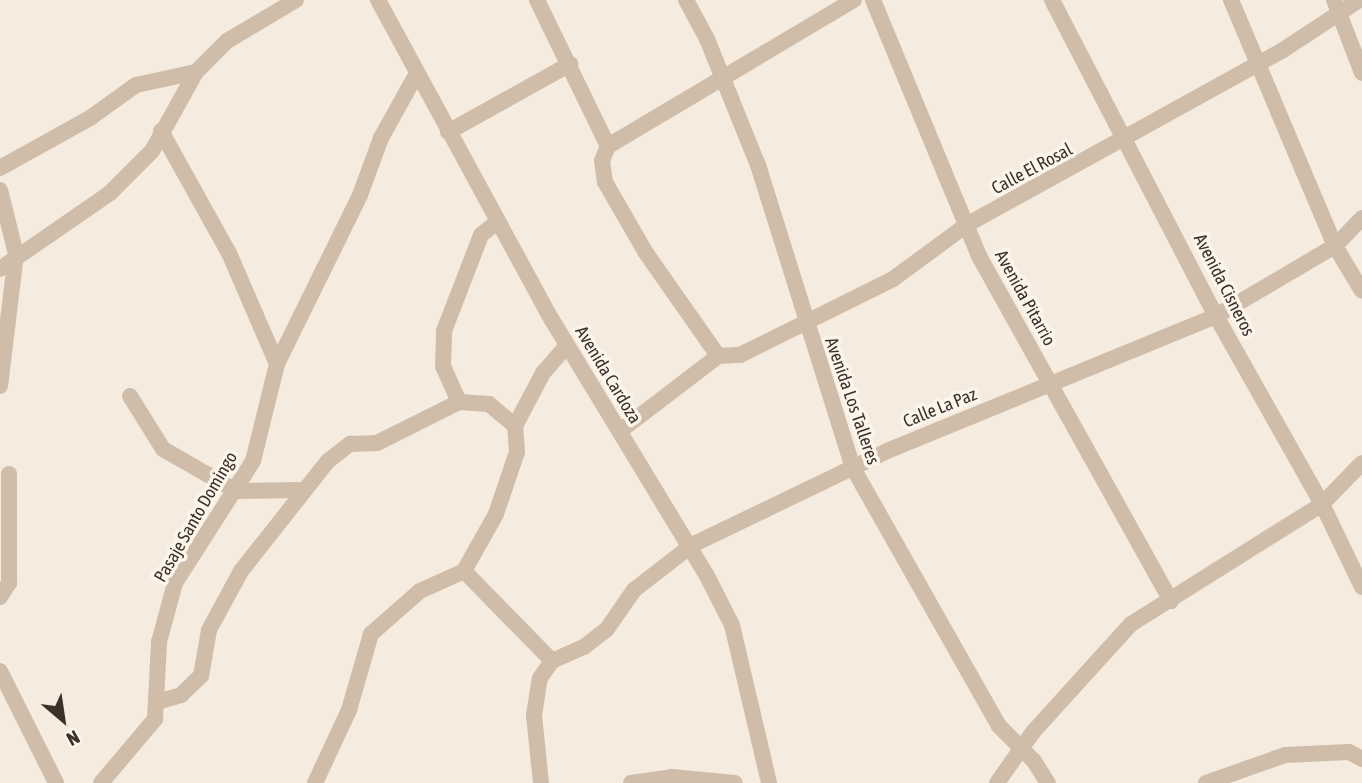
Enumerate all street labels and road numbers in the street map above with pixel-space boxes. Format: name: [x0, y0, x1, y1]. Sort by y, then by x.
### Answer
street label: Calle El Rosal: [988, 139, 1076, 199]
street label: Avenida Cisneros: [1189, 230, 1259, 340]
street label: Avenida Pitarrio: [990, 246, 1060, 350]
street label: Avenida Cardoza: [570, 322, 646, 428]
street label: Avenida Los Talleres: [820, 335, 884, 467]
street label: Calle La Paz: [900, 383, 980, 433]
street label: Pasaje Santo Domingo: [150, 448, 242, 586]

